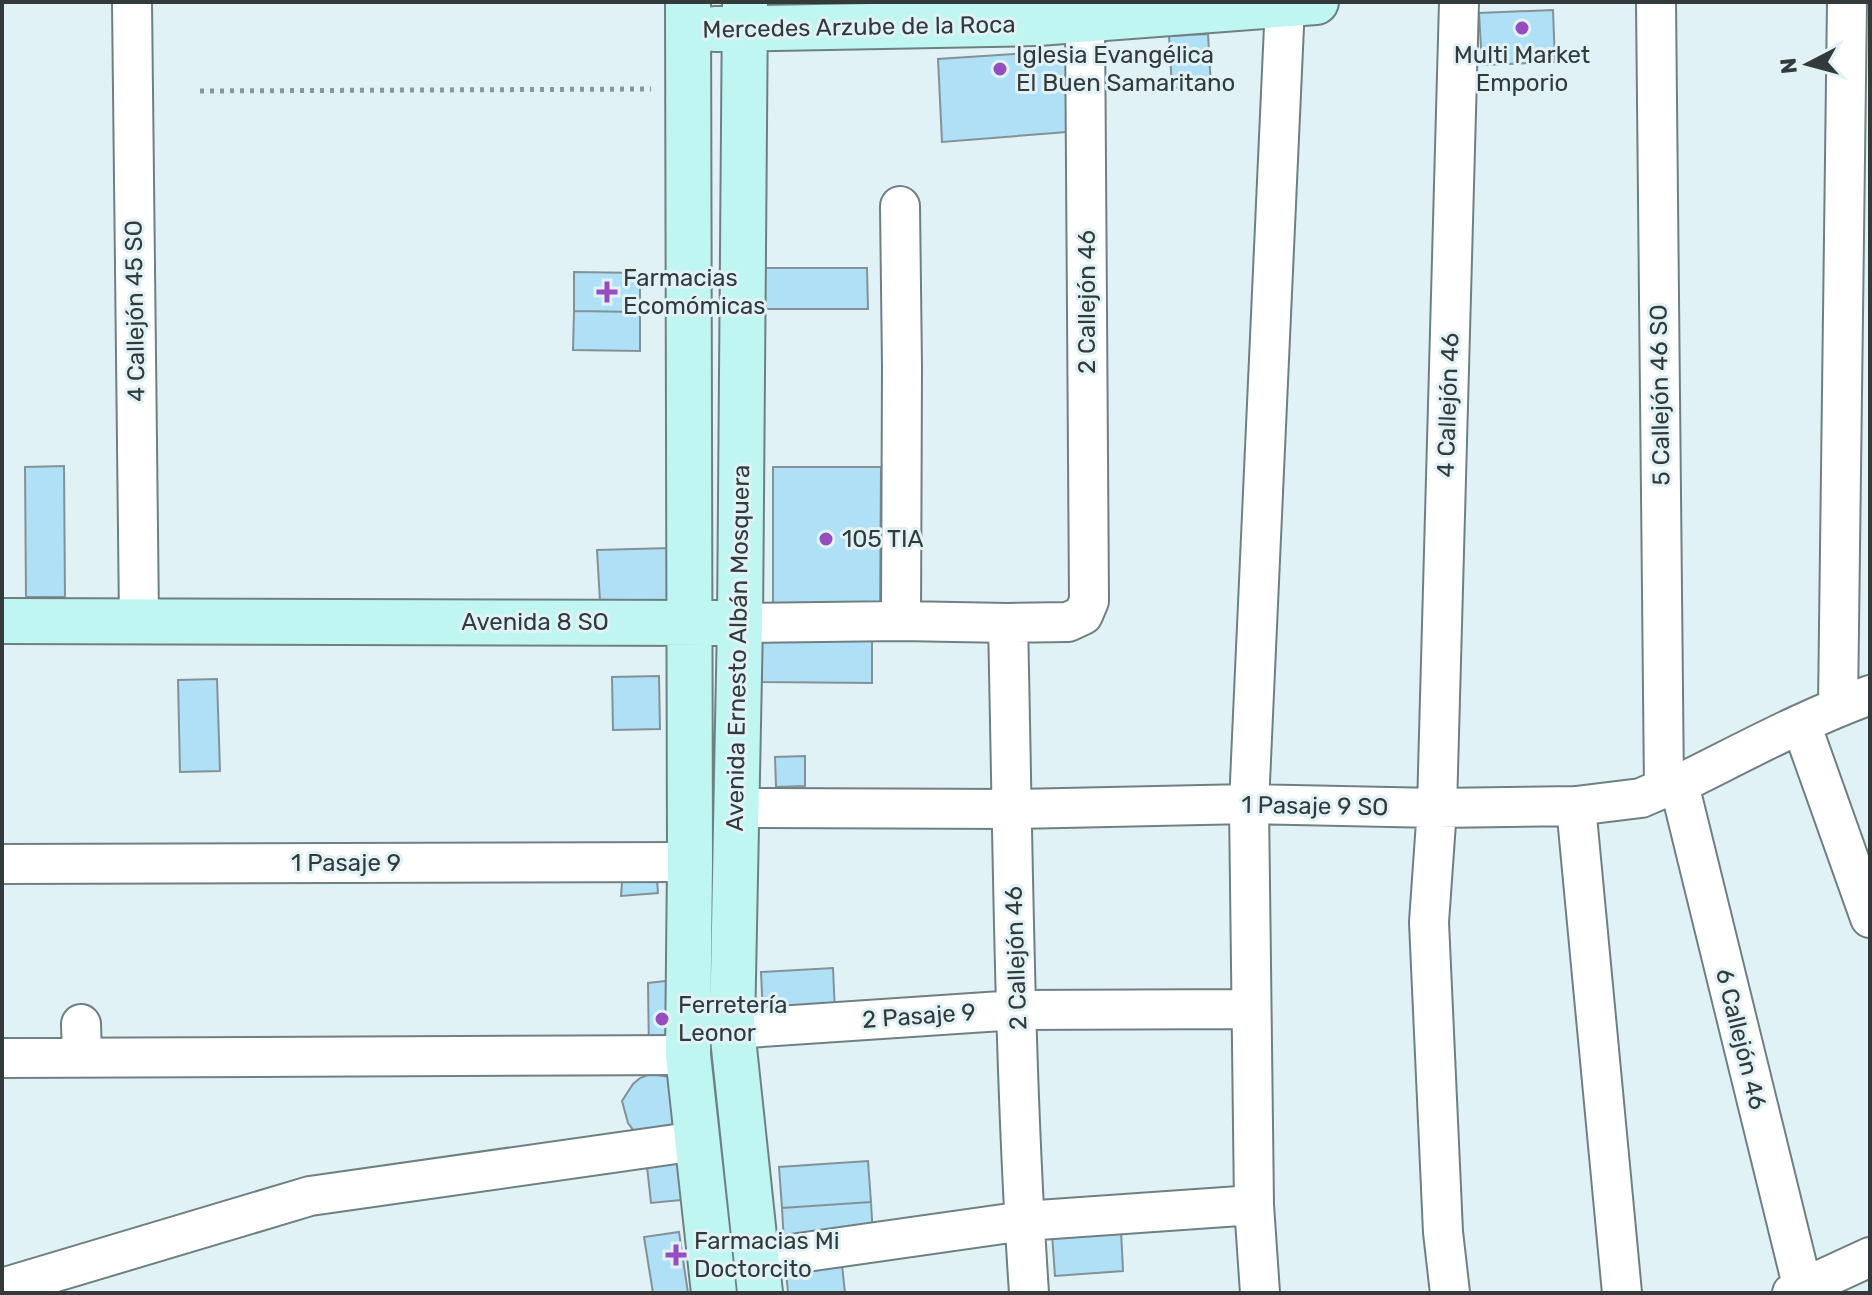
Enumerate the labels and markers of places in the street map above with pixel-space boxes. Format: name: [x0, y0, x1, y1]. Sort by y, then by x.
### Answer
marker: Multi Market Emporio: [1513, 19, 1531, 37]
place label: Iglesia Evangélica El Buen Samaritano: [1016, 41, 1235, 97]
place label: Multi Market Emporio: [1454, 41, 1590, 97]
marker: Iglesia Evangélica El Buen Samaritano: [991, 60, 1009, 78]
place label: Farmacias Ecomómicas: [623, 264, 765, 320]
marker: Farmacias Ecomómicas: [598, 283, 616, 301]
place label: 105 TIA: [842, 525, 924, 553]
marker: 105 TIA: [817, 530, 835, 548]
place label: Ferretería Leonor: [678, 991, 788, 1047]
marker: Ferretería Leonor: [653, 1010, 671, 1028]
place label: Farmacias Mi Doctorcito: [694, 1227, 840, 1283]
marker: Farmacias Mi Doctorcito: [665, 1244, 687, 1266]

